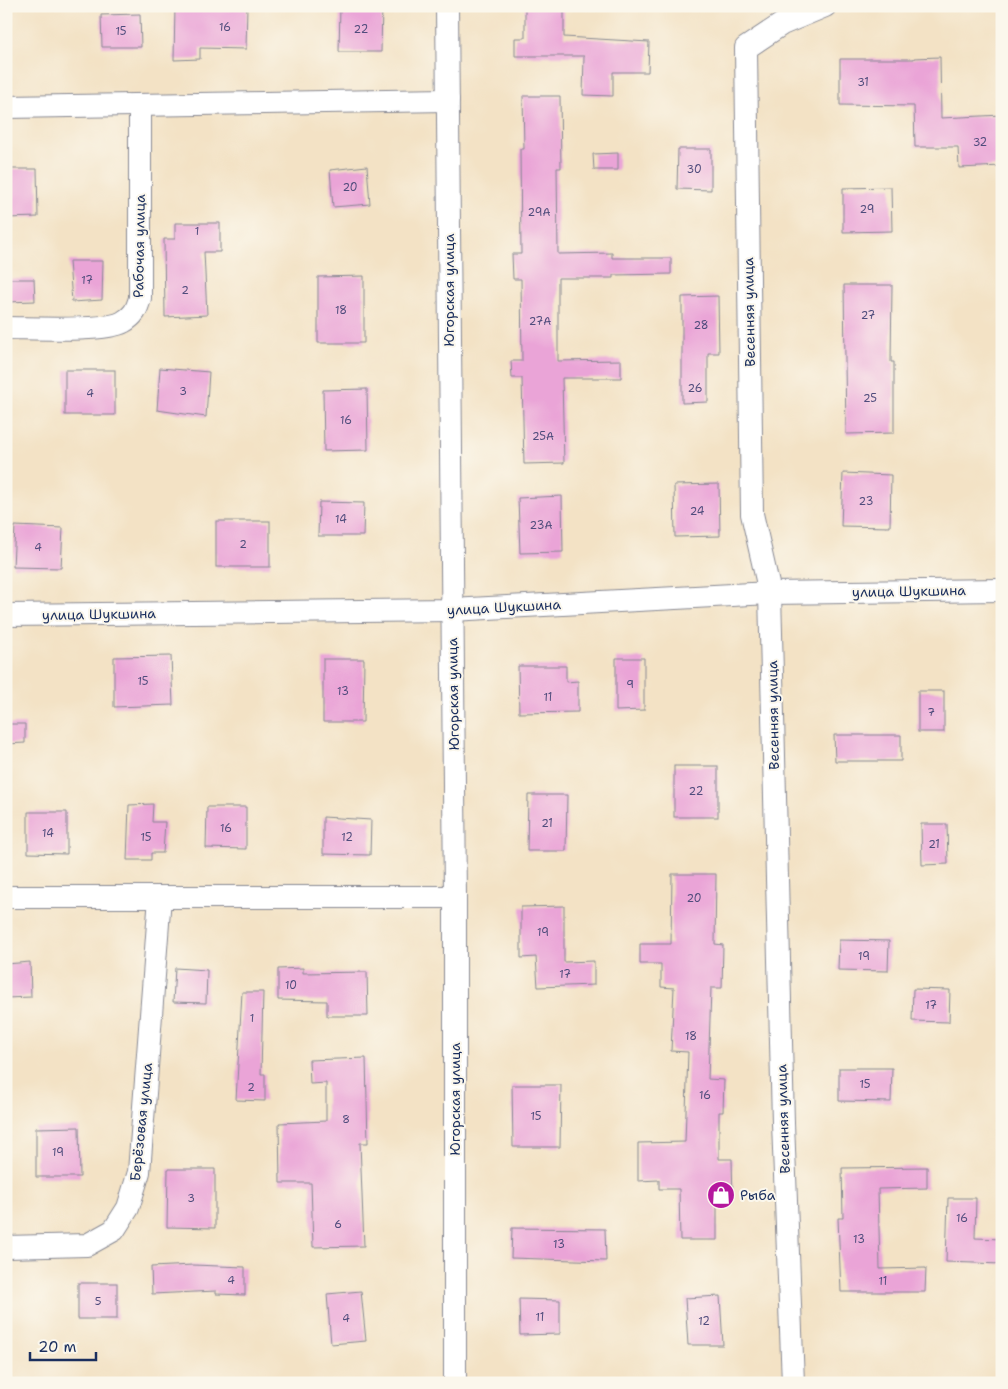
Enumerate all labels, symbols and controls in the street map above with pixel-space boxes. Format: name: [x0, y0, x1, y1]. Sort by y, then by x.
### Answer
house number: 16: [219, 20, 231, 35]
house number: 22: [354, 22, 368, 37]
house number: 15: [115, 24, 127, 39]
house number: 31: [857, 75, 869, 90]
house number: 32: [973, 135, 987, 150]
house number: 30: [686, 162, 702, 177]
house number: 20: [342, 180, 358, 195]
street label: Рабочая улица: [129, 194, 149, 298]
house number: 29: [860, 202, 874, 217]
house number: 29А: [528, 205, 550, 220]
house number: 1: [195, 224, 199, 239]
street label: Югорская улица: [440, 233, 458, 346]
street label: Весенняя улица: [739, 257, 759, 367]
house number: 17: [81, 273, 93, 288]
house number: 2: [181, 283, 189, 298]
house number: 18: [335, 303, 347, 318]
house number: 27: [861, 308, 876, 323]
house number: 27А: [529, 314, 551, 329]
house number: 28: [693, 318, 709, 333]
house number: 26: [688, 381, 702, 396]
house number: 3: [179, 384, 187, 399]
house number: 4: [86, 386, 94, 401]
house number: 25: [863, 391, 877, 406]
house number: 16: [340, 413, 352, 428]
house number: 25А: [532, 429, 554, 444]
house number: 23: [859, 494, 873, 509]
house number: 24: [690, 504, 705, 519]
house number: 14: [335, 512, 347, 527]
house number: 23А: [530, 518, 552, 533]
house number: 2: [239, 537, 247, 552]
house number: 4: [34, 540, 42, 555]
street label: улица Шукшина: [852, 581, 966, 601]
street label: улица Шукшина: [447, 595, 562, 619]
street label: улица Шукшина: [42, 604, 156, 624]
street label: Югорская улица: [443, 637, 463, 751]
street label: Весенняя улица: [763, 660, 783, 770]
house number: 15: [137, 674, 149, 689]
house number: 9: [626, 677, 634, 692]
house number: 13: [337, 684, 349, 699]
house number: 11: [544, 690, 552, 705]
house number: 7: [927, 705, 935, 720]
house number: 22: [689, 784, 703, 799]
house number: 21: [541, 816, 553, 831]
house number: 16: [220, 821, 232, 836]
house number: 14: [42, 826, 54, 841]
house number: 15: [140, 830, 152, 845]
house number: 12: [341, 830, 353, 845]
house number: 21: [928, 837, 940, 852]
house number: 20: [686, 891, 702, 906]
house number: 19: [537, 925, 549, 940]
house number: 19: [858, 949, 870, 964]
house number: 17: [559, 967, 571, 982]
house number: 10: [285, 978, 297, 993]
house number: 17: [925, 998, 937, 1013]
house number: 1: [250, 1011, 254, 1026]
house number: 18: [685, 1029, 697, 1044]
street label: Югорская улица: [446, 1042, 464, 1155]
street label: Берёзовая улица: [126, 1062, 156, 1182]
street label: Весенняя улица: [772, 1064, 794, 1174]
house number: 15: [859, 1077, 871, 1092]
house number: 2: [247, 1080, 255, 1095]
house number: 16: [699, 1088, 711, 1103]
house number: 15: [530, 1109, 542, 1124]
house number: 8: [342, 1112, 350, 1127]
house number: 19: [52, 1145, 64, 1160]
shop icon: Рыба: [706, 1180, 736, 1210]
place label: Рыба: [740, 1186, 776, 1204]
house number: 3: [187, 1191, 195, 1206]
house number: 16: [956, 1211, 968, 1226]
house number: 6: [334, 1217, 342, 1232]
house number: 13: [853, 1232, 865, 1247]
house number: 13: [553, 1237, 565, 1252]
house number: 4: [227, 1273, 235, 1288]
house number: 11: [879, 1274, 887, 1289]
house number: 5: [95, 1294, 102, 1309]
house number: 11: [536, 1310, 544, 1325]
house number: 4: [342, 1311, 350, 1326]
house number: 12: [698, 1314, 710, 1329]
scale bar: [30, 1329, 96, 1361]
text: 20 m: [38, 1337, 77, 1357]

